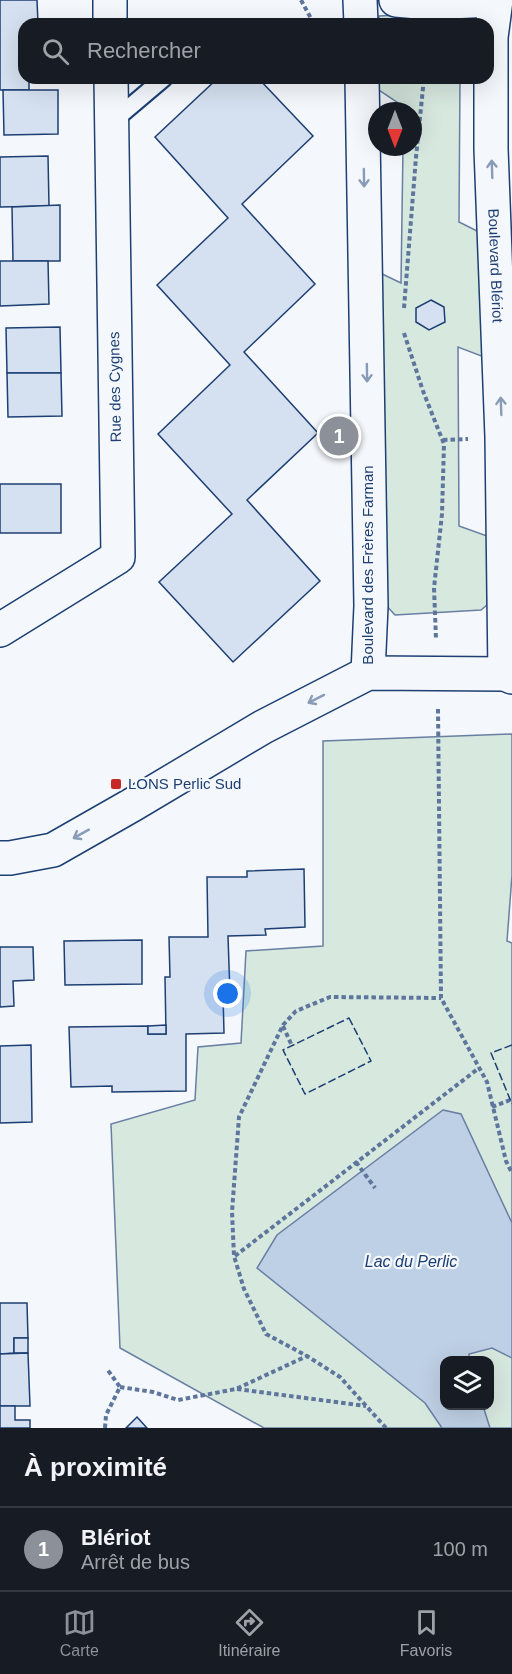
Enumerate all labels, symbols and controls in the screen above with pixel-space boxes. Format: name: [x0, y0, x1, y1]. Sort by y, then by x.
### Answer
search box: [18, 18, 494, 84]
icon: search: [39, 35, 72, 68]
text: Rechercher: [87, 38, 201, 63]
north arrow: [368, 102, 422, 156]
one-way arrow: [487, 160, 498, 180]
one-way arrow: [358, 168, 370, 188]
street label: Boulevard Blériot: [485, 208, 507, 324]
street label: Rue des Cygnes: [105, 331, 124, 443]
one-way arrow: [361, 363, 373, 383]
one-way arrow: [495, 396, 506, 416]
pin: 1: [320, 414, 358, 458]
street label: Boulevard des Frères Farman: [359, 465, 376, 665]
one-way arrow: [308, 694, 326, 705]
place label: LONS Perlic Sud: [128, 775, 241, 792]
marker: LONS Perlic Sud: [109, 777, 123, 791]
one-way arrow: [73, 828, 90, 840]
your location: [213, 979, 242, 1008]
water label: Lac du Perlic: [365, 1253, 457, 1270]
map controls: [440, 1356, 494, 1410]
button: layers: [440, 1356, 494, 1410]
text: À proximité: [24, 1452, 167, 1482]
text: Blériot: [81, 1525, 151, 1550]
text: 1: [38, 1538, 49, 1560]
text: 100 m: [432, 1538, 488, 1560]
text: Arrêt de bus: [81, 1551, 190, 1573]
tab: Carte: [60, 1606, 99, 1660]
tab: Itinéraire: [218, 1606, 280, 1660]
tab: Favoris: [400, 1606, 452, 1660]

